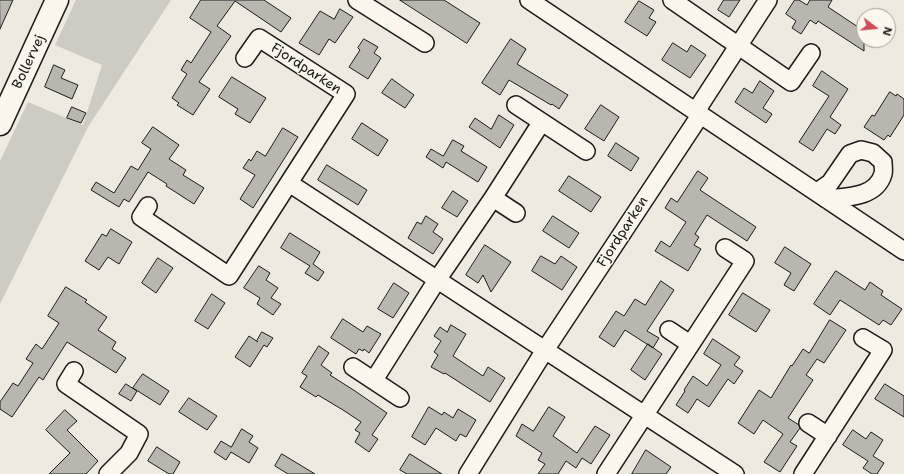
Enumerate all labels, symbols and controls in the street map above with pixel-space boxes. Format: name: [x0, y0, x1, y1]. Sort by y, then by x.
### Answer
north arrow: [856, 8, 896, 48]
text: N: [879, 25, 895, 37]
street label: Bollervej: [9, 32, 49, 92]
street label: Fjordparken: [267, 40, 345, 98]
street label: Fjordparken: [594, 193, 652, 271]

